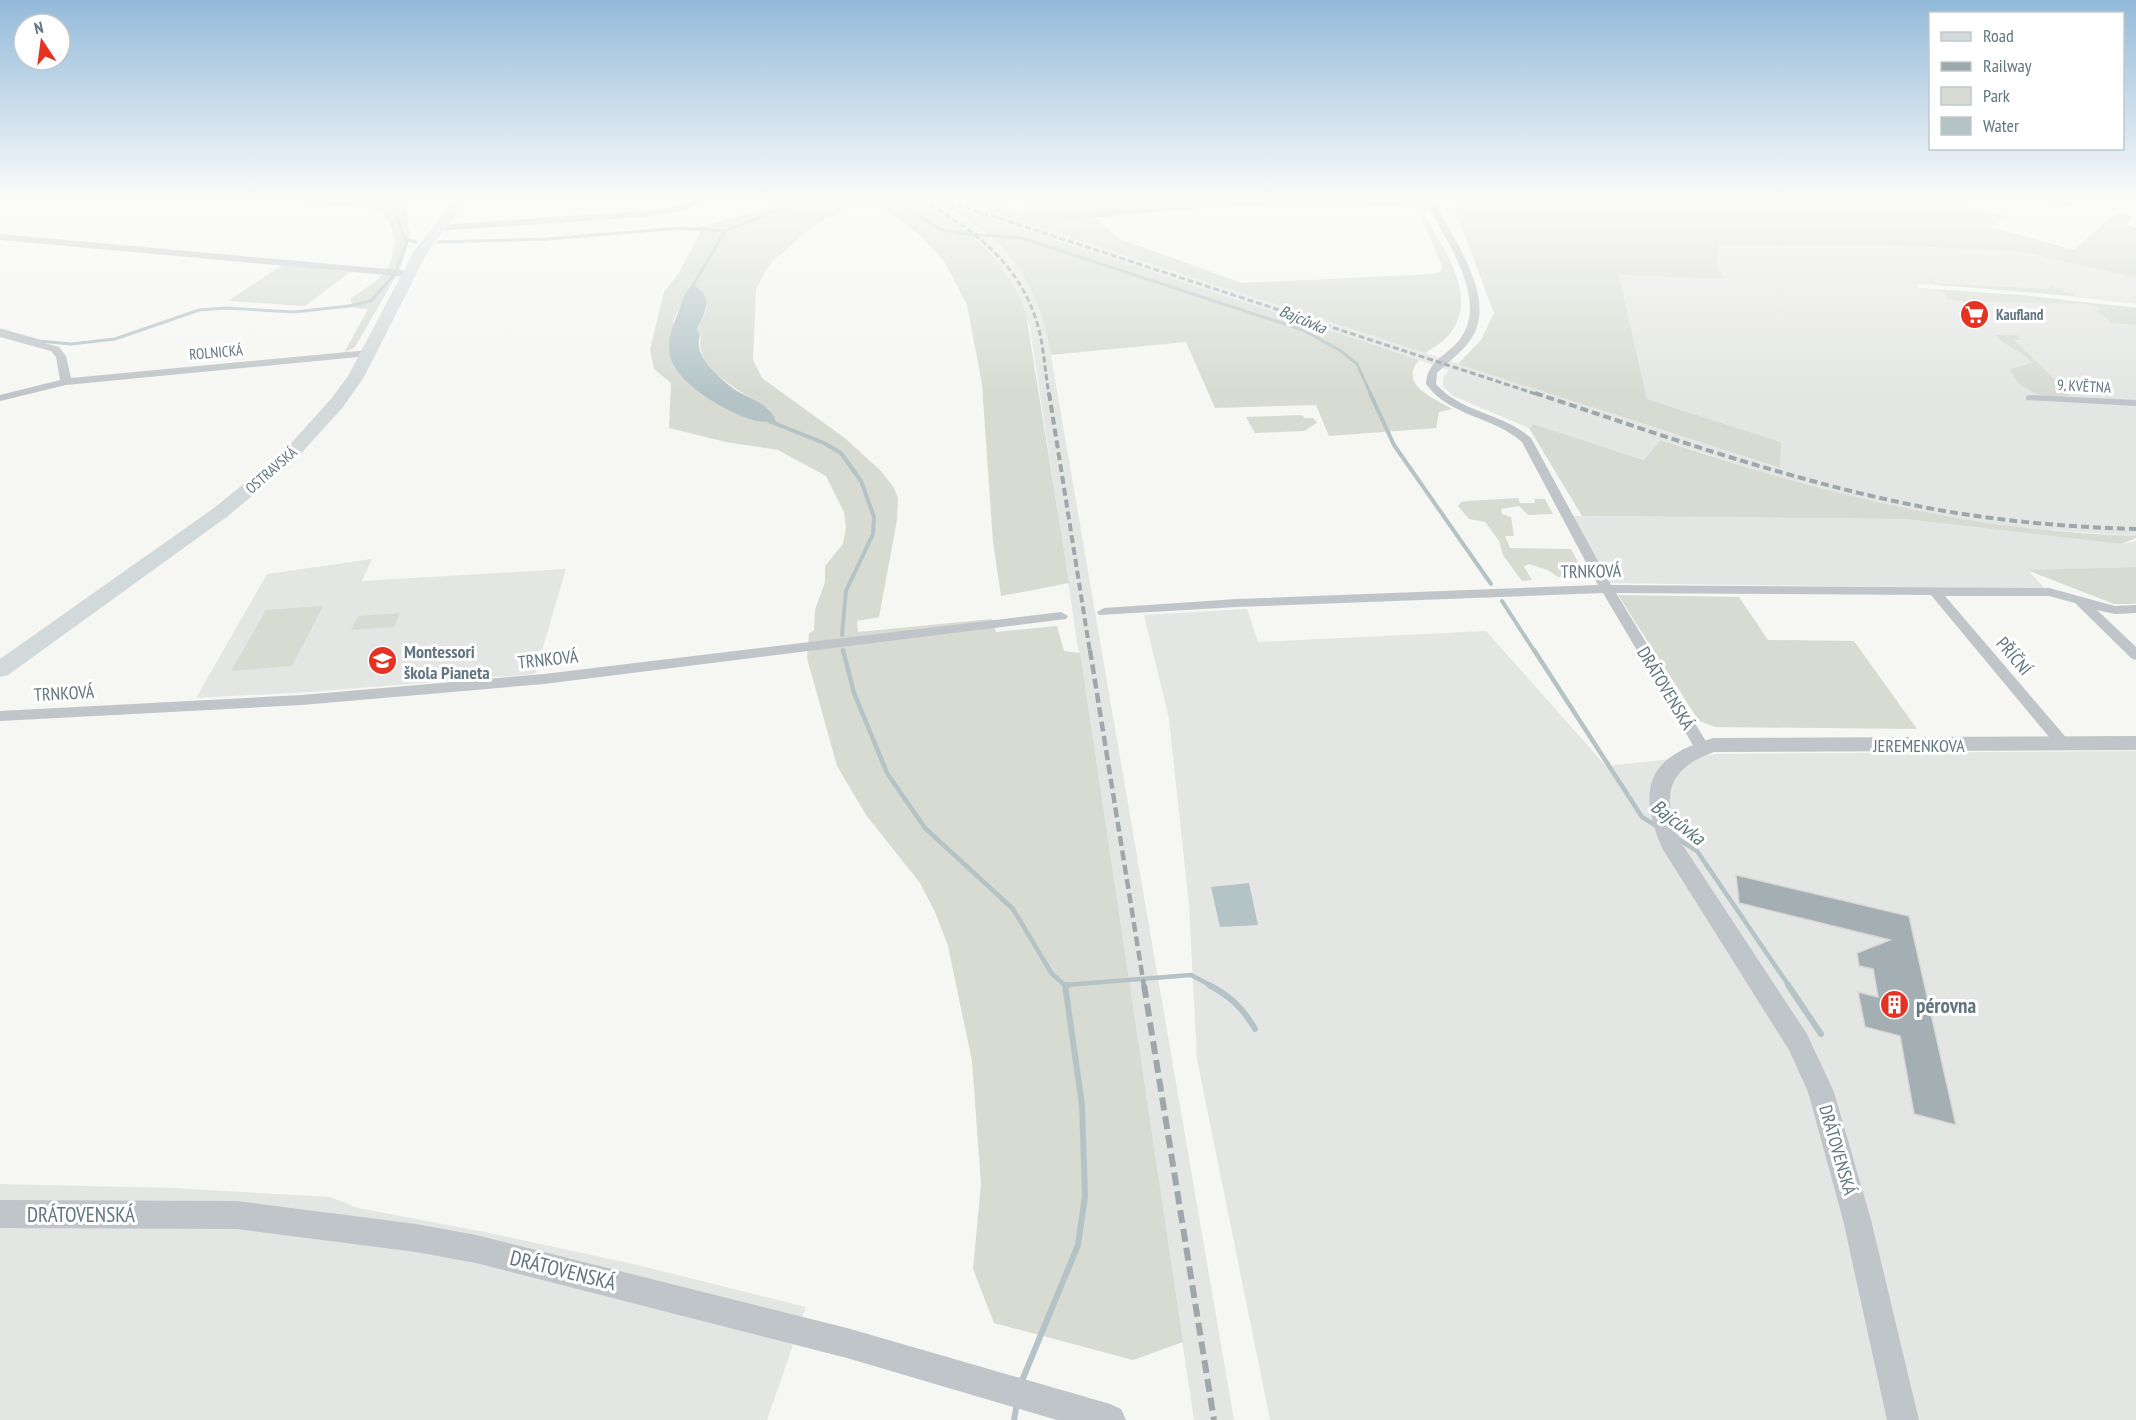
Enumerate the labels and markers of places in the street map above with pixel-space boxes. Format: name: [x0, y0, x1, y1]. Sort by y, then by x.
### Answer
supermarket icon: Kaufland: [1959, 298, 1991, 330]
place label: Kaufland: [1996, 305, 2044, 324]
place label: Montessori škola Pianeta: [404, 640, 490, 684]
school or university icon: Montessori škola Pianeta: [367, 645, 399, 677]
building icon: pérovna: [1879, 989, 1911, 1021]
place label: pérovna: [1916, 992, 1976, 1019]

